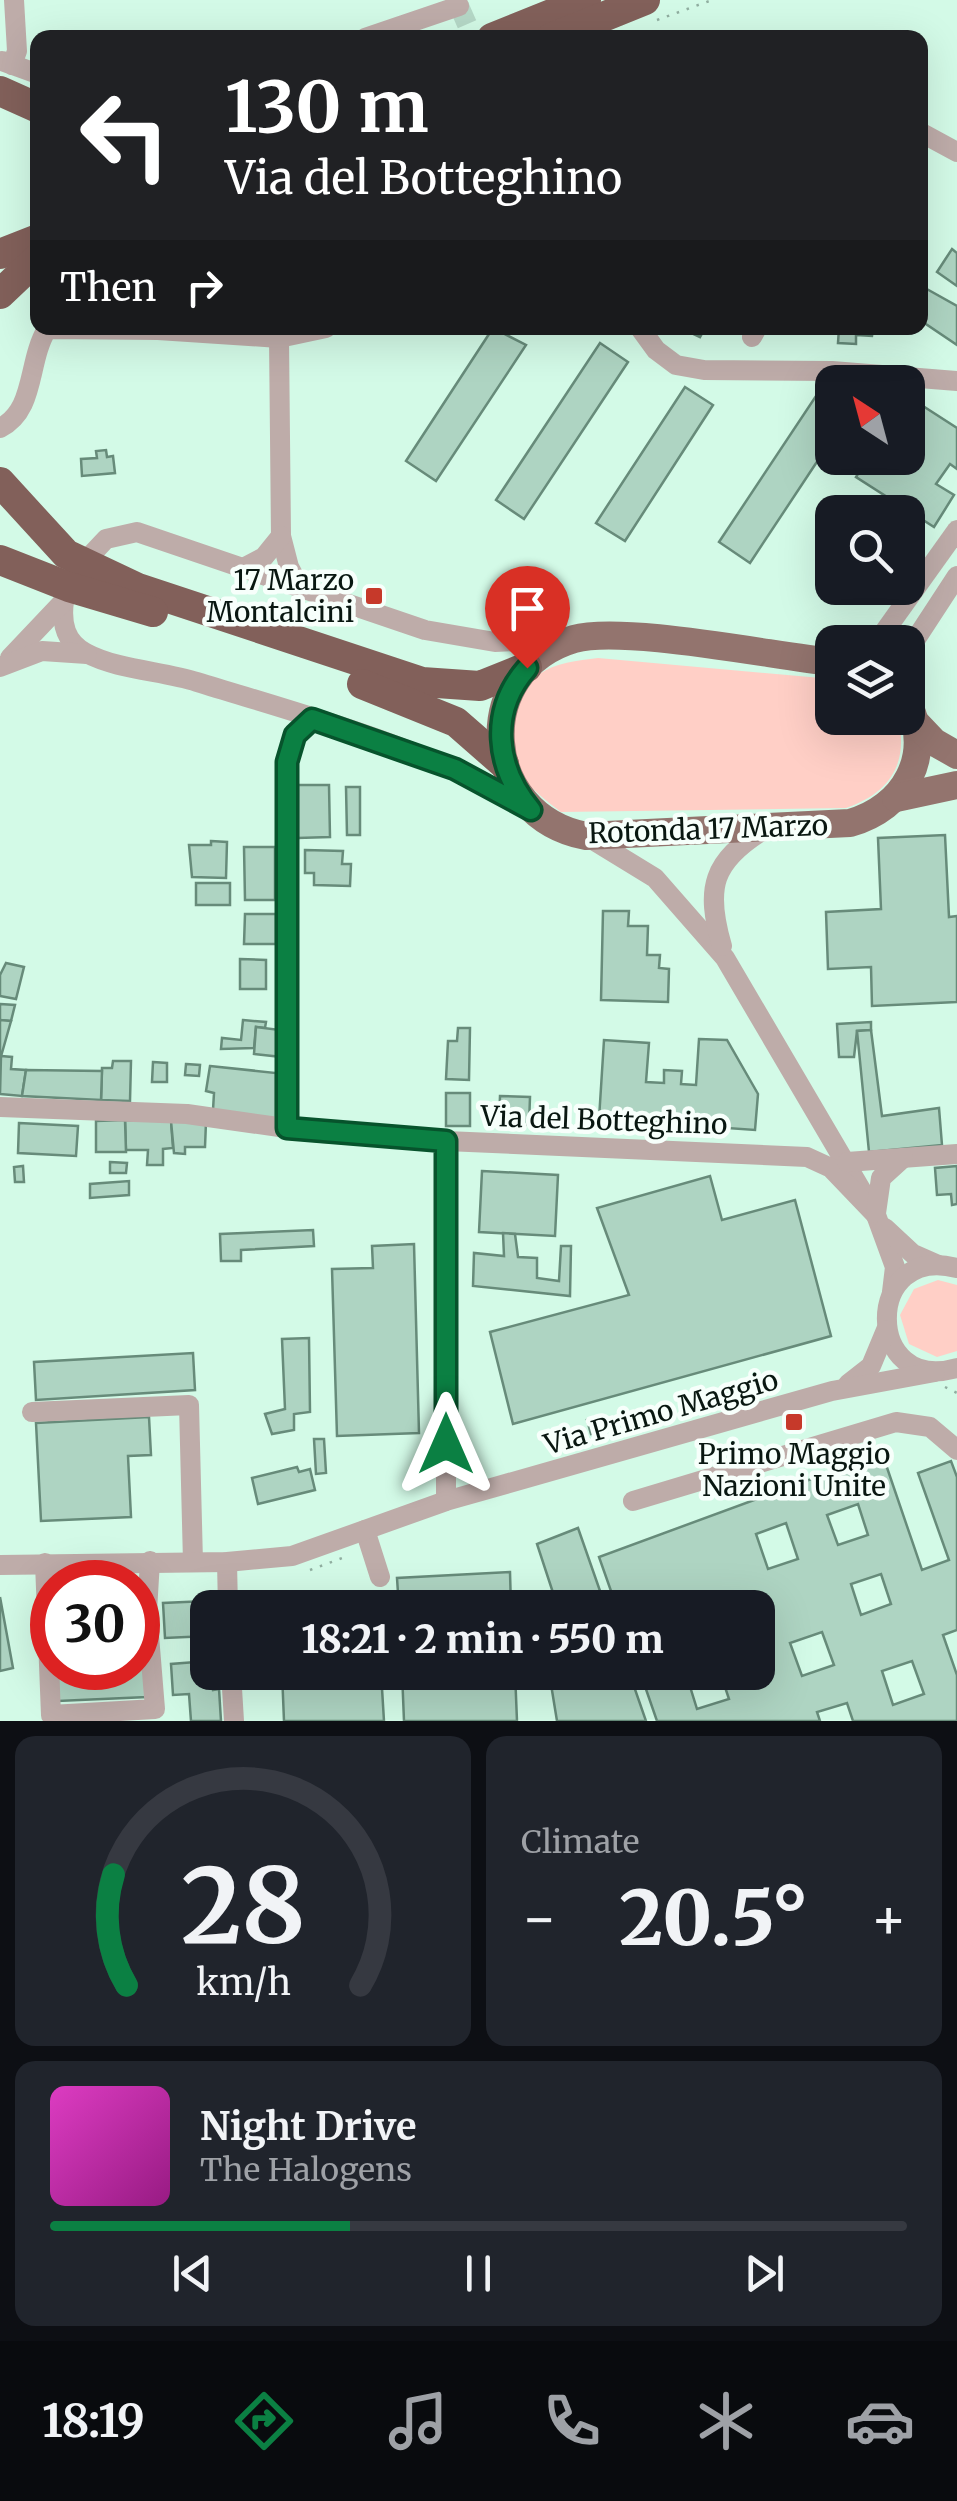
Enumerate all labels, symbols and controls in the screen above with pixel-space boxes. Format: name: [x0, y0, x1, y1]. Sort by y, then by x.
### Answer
text: 130 m: [225, 63, 429, 151]
icon: left: [60, 70, 190, 200]
text: Via del Botteghino: [225, 150, 622, 206]
icon: right: [177, 260, 232, 315]
text: Then: [60, 264, 157, 311]
north arrow: [815, 365, 925, 475]
map controls: [815, 365, 925, 735]
button: search: [815, 495, 925, 605]
place label: 17 Marzo Montalcini: [206, 562, 354, 630]
pin: [485, 566, 570, 669]
icon: arrive: [500, 581, 555, 636]
marker: 17 Marzo Montalcini: [363, 585, 385, 607]
button: layers: [815, 625, 925, 735]
street label: Rotonda 17 Marzo: [587, 807, 829, 851]
street label: Via del Botteghino: [479, 1098, 728, 1142]
street label: Via Primo Maggio: [539, 1361, 782, 1463]
position arrow: [394, 1392, 498, 1496]
marker: Primo Maggio Nazioni Unite: [783, 1411, 805, 1433]
place label: Primo Maggio Nazioni Unite: [698, 1436, 890, 1504]
speed limit sign: 30: [30, 1560, 160, 1690]
text: 18:21 · 2 min · 550 m: [301, 1616, 664, 1663]
text: Climate: [521, 1822, 639, 1862]
text: 28: [181, 1841, 305, 1971]
text: 20.5°: [619, 1871, 809, 1965]
text: −: [521, 1884, 558, 1953]
text: +: [870, 1884, 907, 1953]
text: km/h: [196, 1960, 290, 2005]
text: Night Drive: [200, 2103, 417, 2150]
text: The Halogens: [200, 2150, 412, 2190]
icon: previous: [165, 2246, 220, 2301]
icon: pause: [451, 2246, 506, 2301]
icon: next: [737, 2246, 792, 2301]
icon: directions: [229, 2386, 299, 2456]
icon: music: [383, 2386, 453, 2456]
icon: phone: [537, 2386, 607, 2456]
icon: climate: [691, 2386, 761, 2456]
icon: car: [845, 2386, 915, 2456]
text: 18:19: [42, 2393, 145, 2449]

